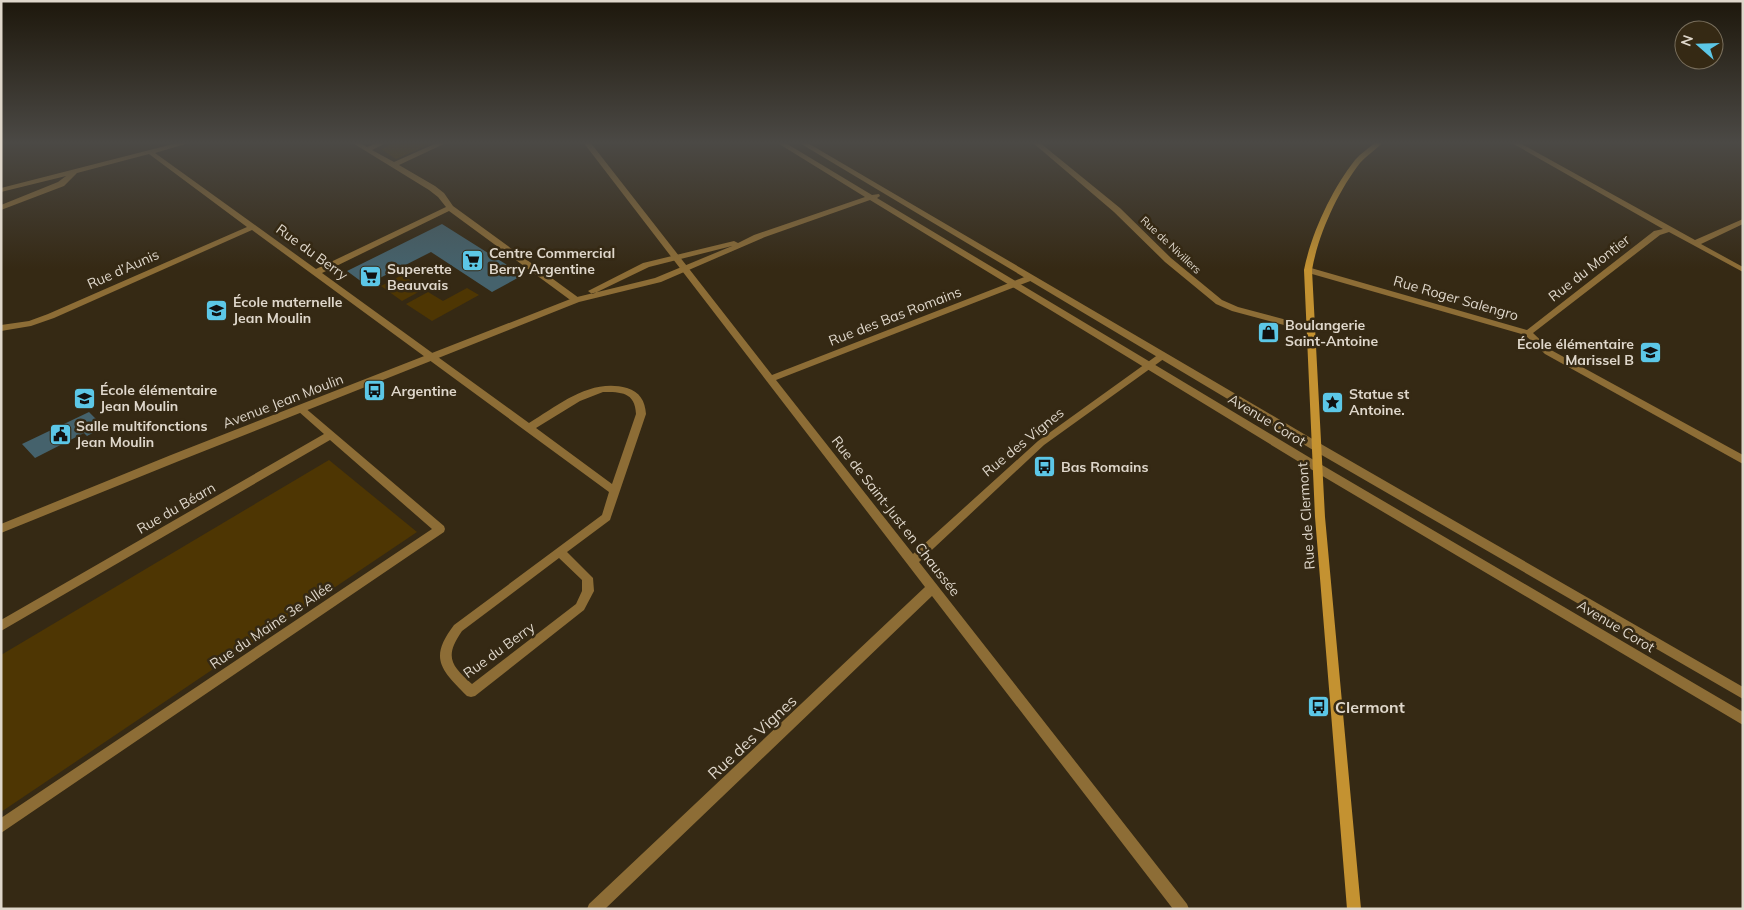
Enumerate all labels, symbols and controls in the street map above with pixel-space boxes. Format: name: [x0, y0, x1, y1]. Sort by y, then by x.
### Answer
north arrow: [1674, 20, 1724, 70]
text: N: [1677, 33, 1697, 49]
street label: Rue de Nivillers: [1138, 213, 1204, 277]
street label: Rue du Berry: [273, 220, 352, 284]
street label: Rue du Montier: [1545, 230, 1634, 305]
place label: Centre Commercial Berry Argentine: [489, 244, 615, 278]
street label: Rue d’Aunis: [84, 245, 162, 293]
supermarket icon: Centre Commercial Berry Argentine: [461, 249, 485, 273]
place label: Superette Beauvais: [387, 260, 452, 294]
supermarket icon: Superette Beauvais: [359, 265, 383, 289]
street label: Rue Roger Salengro: [1391, 272, 1521, 324]
street label: Rue des Bas Romains: [826, 282, 964, 350]
place label: École maternelle Jean Moulin: [233, 293, 343, 327]
school or university icon: École maternelle Jean Moulin: [205, 298, 229, 322]
place label: Boulangerie Saint-Antoine: [1285, 316, 1378, 350]
shop icon: Boulangerie Saint-Antoine: [1257, 321, 1281, 345]
place label: École élémentaire Marissel B: [1517, 335, 1634, 369]
school or university icon: École élémentaire Marissel B: [1638, 340, 1662, 364]
street label: Avenue Jean Moulin: [220, 370, 346, 432]
bus stop icon: Argentine: [363, 379, 387, 403]
place label: École élémentaire Jean Moulin: [100, 381, 217, 415]
place label: Argentine: [391, 382, 457, 400]
place label: Statue st Antoine.: [1349, 385, 1410, 419]
school or university icon: École élémentaire Jean Moulin: [72, 386, 96, 410]
street label: Avenue Corot: [1225, 390, 1309, 450]
place icon: Statue st Antoine.: [1321, 390, 1345, 414]
street label: Rue des Vignes: [978, 404, 1068, 480]
place label: Salle multifonctions Jean Moulin: [76, 417, 208, 451]
public building icon: Salle multifonctions Jean Moulin: [48, 422, 72, 446]
street label: Rue de Saint-Just en Chaussée: [828, 432, 964, 600]
bus stop icon: Bas Romains: [1033, 455, 1057, 479]
place label: Bas Romains: [1061, 458, 1149, 476]
street label: Rue de Clermont: [1293, 462, 1319, 570]
street label: Rue du Béarn: [133, 478, 219, 538]
street label: Rue du Maine 3e Allée: [206, 577, 336, 673]
street label: Avenue Corot: [1574, 596, 1658, 656]
street label: Rue du Berry: [460, 618, 539, 682]
street label: Rue des Vignes: [703, 691, 801, 783]
bus stop icon: Clermont: [1307, 695, 1331, 719]
place label: Clermont: [1335, 697, 1405, 717]

